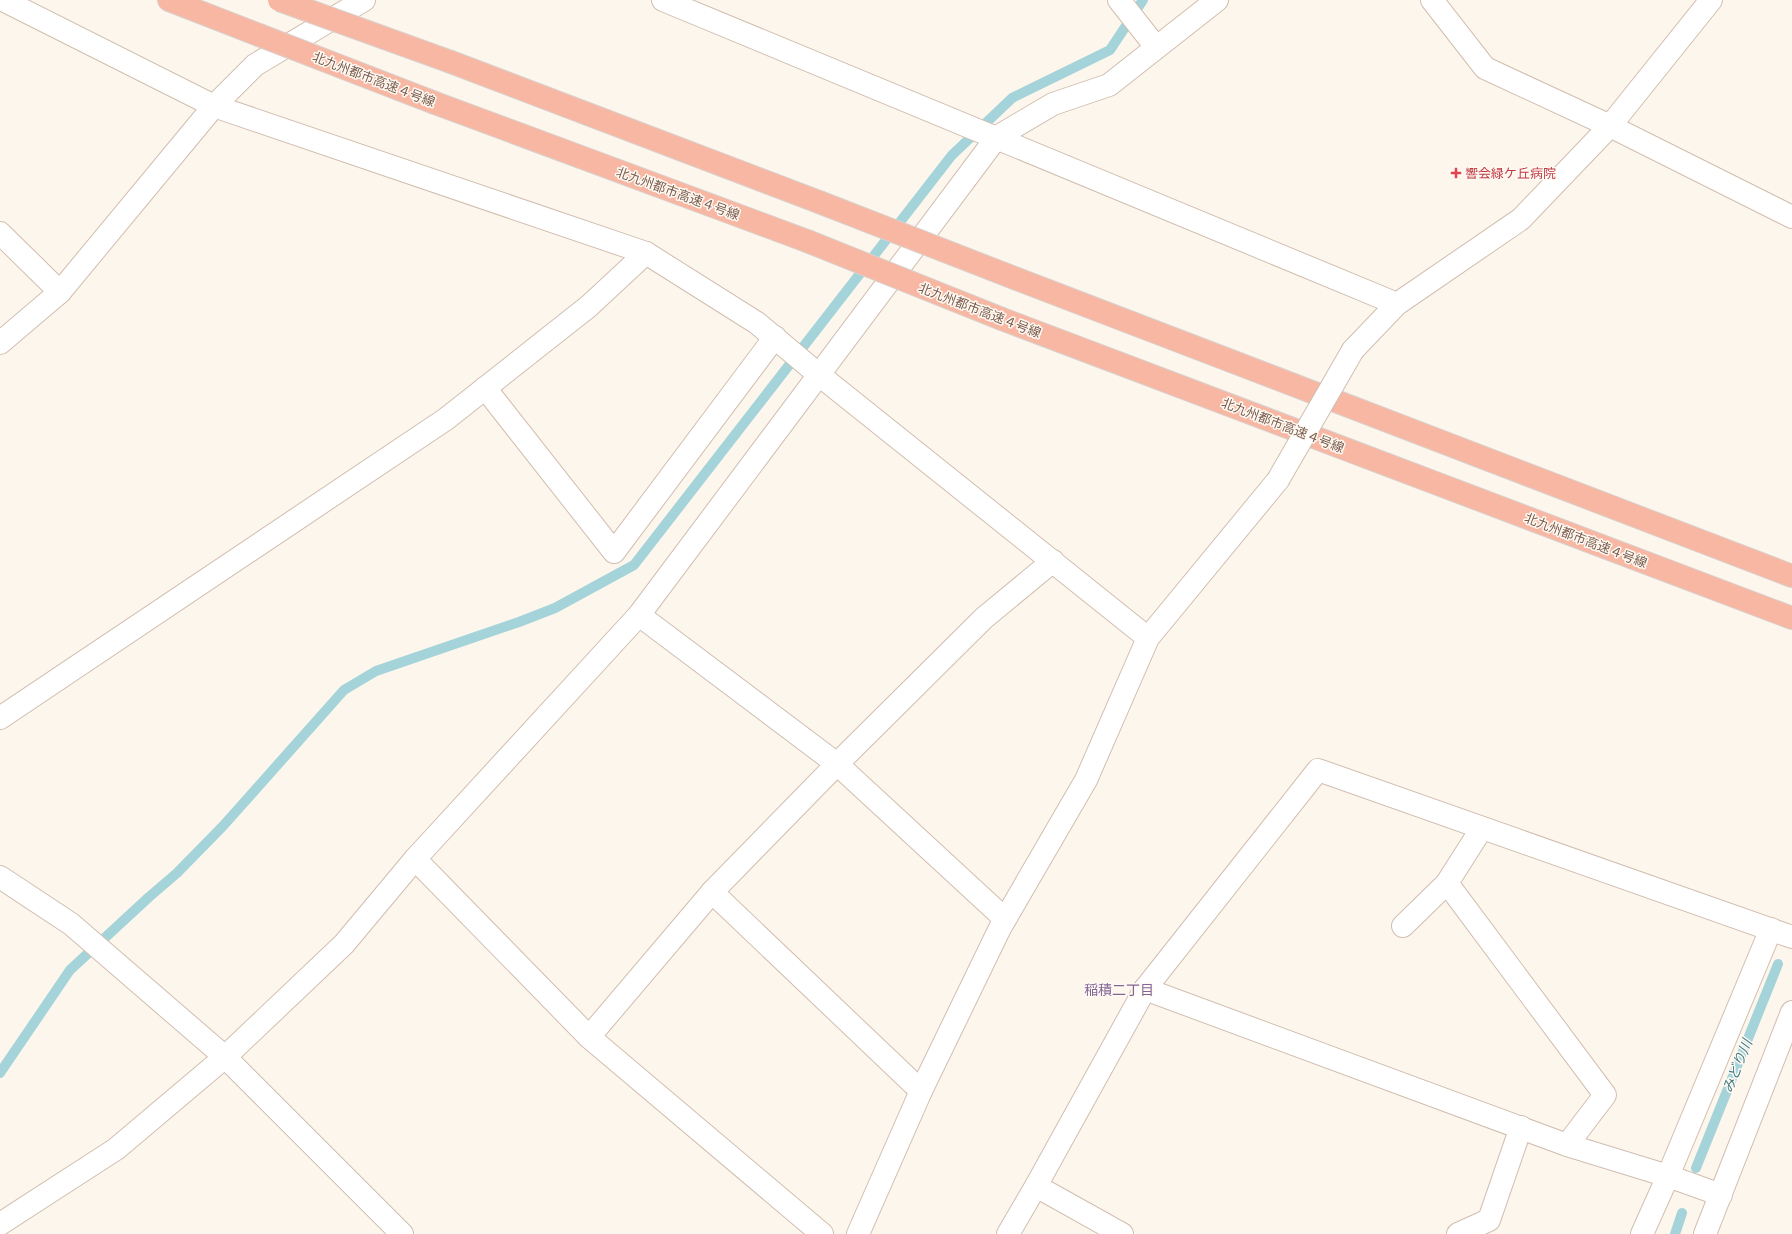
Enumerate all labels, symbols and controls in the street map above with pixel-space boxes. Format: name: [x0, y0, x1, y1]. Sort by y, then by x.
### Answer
street label: 北九州都市高速４号線: [310, 48, 438, 110]
street label: 北九州都市高速４号線: [614, 163, 742, 223]
place label: 響会緑ケ丘病院: [1465, 165, 1556, 181]
marker: 響会緑ケ丘病院: [1450, 167, 1462, 179]
street label: 北九州都市高速４号線: [916, 279, 1044, 341]
street label: 北九州都市高速４号線: [1219, 394, 1347, 456]
street label: 北九州都市高速４号線: [1522, 509, 1650, 571]
district label: 稲積二丁目: [1084, 981, 1154, 999]
water label: みどり川: [1718, 1035, 1757, 1095]

